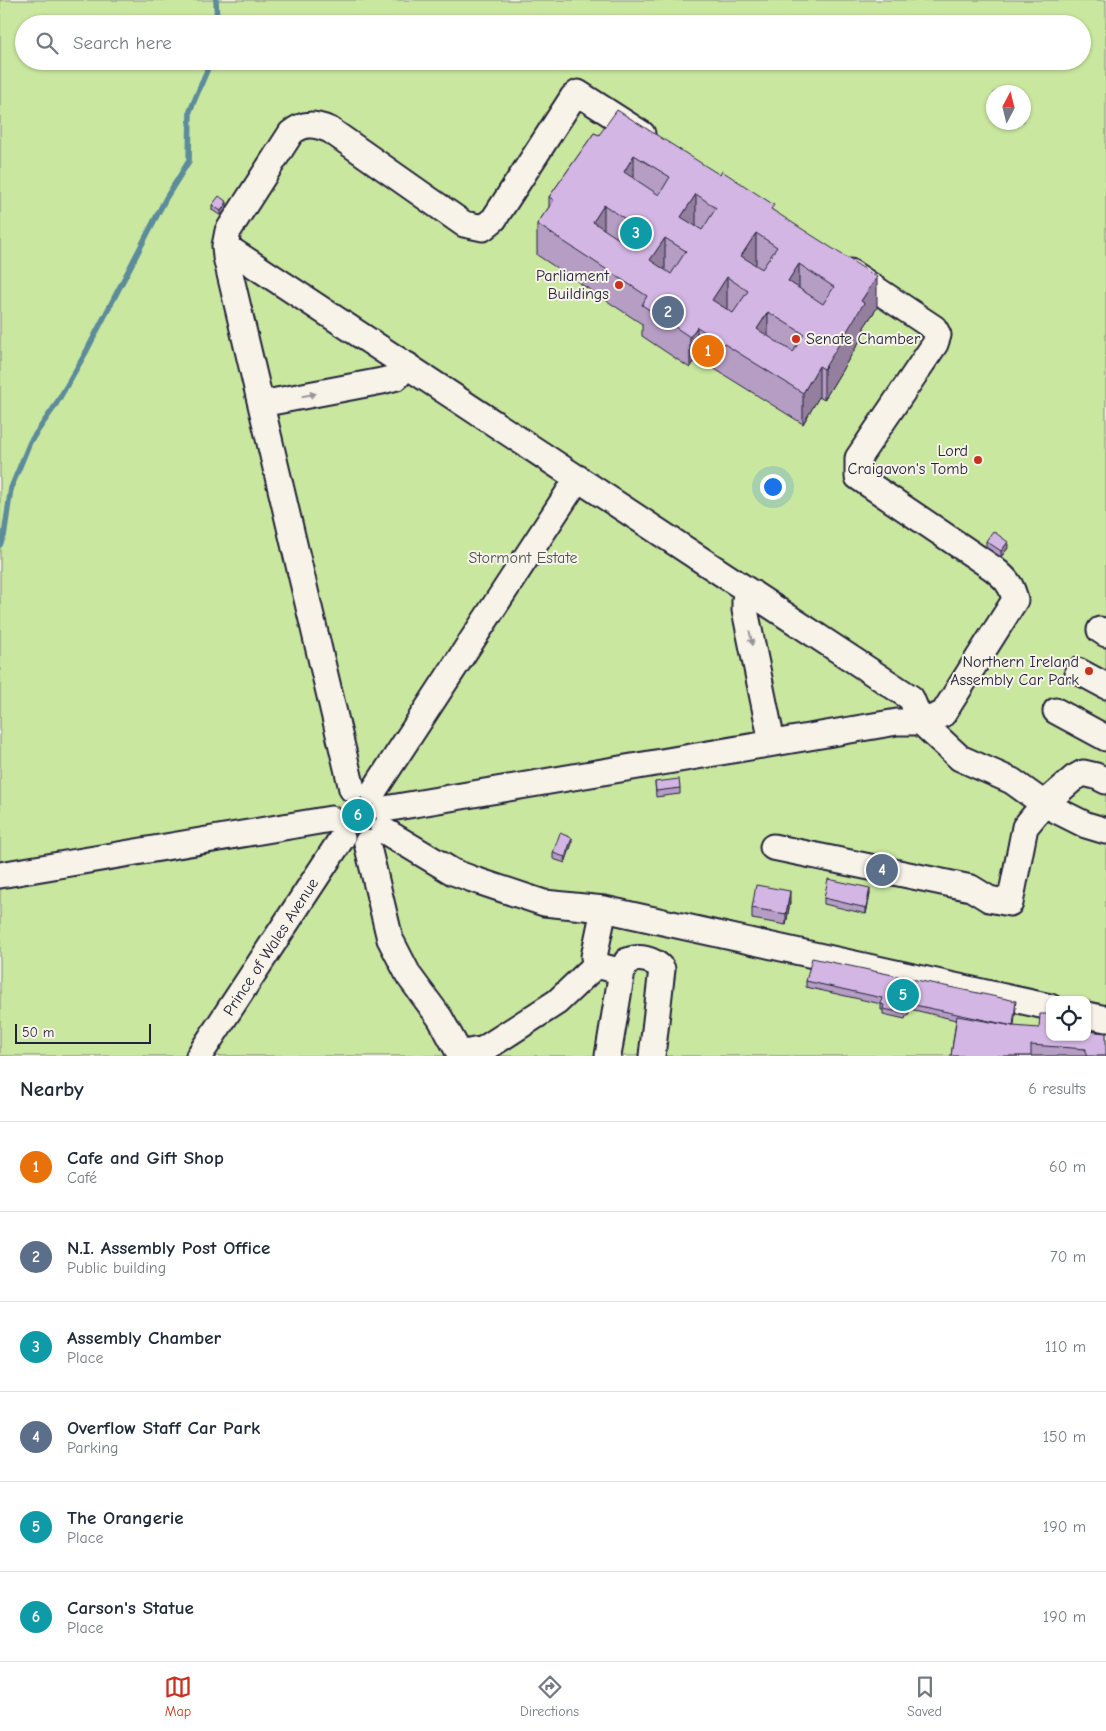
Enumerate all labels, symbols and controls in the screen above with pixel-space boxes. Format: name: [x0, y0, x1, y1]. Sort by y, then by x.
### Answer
search box: [15, 15, 1091, 70]
icon: search: [33, 29, 61, 57]
text: Search here: [73, 32, 172, 54]
north arrow: [986, 85, 1031, 130]
pin: 3: [620, 214, 652, 252]
place label: Parliament Buildings: [536, 267, 609, 303]
marker: Parliament Buildings: [613, 279, 625, 291]
pin: 2: [652, 293, 684, 331]
place label: Senate Chamber: [806, 330, 921, 348]
pin: 1: [692, 332, 724, 370]
marker: Senate Chamber: [790, 333, 802, 345]
one-way arrow: [302, 390, 318, 398]
place label: Lord Craigavon's Tomb: [848, 442, 968, 478]
marker: Lord Craigavon's Tomb: [972, 454, 984, 466]
your location: [760, 474, 786, 500]
park label: Stormont Estate: [468, 549, 578, 567]
one-way arrow: [747, 631, 755, 646]
place label: Northern Ireland Assembly Car Park: [950, 653, 1079, 689]
marker: Northern Ireland Assembly Car Park: [1083, 665, 1095, 677]
pin: 6: [342, 796, 374, 834]
pin: 4: [866, 851, 898, 889]
street label: Prince of Wales Avenue: [220, 875, 322, 1019]
pin: 5: [887, 976, 919, 1014]
map controls: [1046, 996, 1091, 1041]
button: locate: [1046, 996, 1091, 1041]
scale bar: [15, 1021, 151, 1044]
text: 50 m: [22, 1024, 54, 1041]
text: Nearby: [20, 1077, 84, 1101]
text: 6 results: [1028, 1080, 1086, 1098]
text: Cafe and Gift Shop: [67, 1147, 224, 1169]
text: 1: [33, 1158, 39, 1176]
text: 60 m: [1049, 1158, 1086, 1176]
text: Café: [67, 1169, 97, 1187]
text: N.I. Assembly Post Office: [67, 1237, 270, 1259]
text: 2: [32, 1248, 40, 1266]
text: 70 m: [1050, 1248, 1086, 1266]
text: Public building: [67, 1259, 166, 1277]
text: Assembly Chamber: [67, 1327, 221, 1349]
text: 3: [32, 1338, 40, 1356]
text: 110 m: [1045, 1338, 1086, 1356]
text: Place: [67, 1349, 103, 1367]
text: Overflow Staff Car Park: [67, 1417, 260, 1439]
text: 4: [32, 1428, 40, 1446]
text: 150 m: [1043, 1428, 1086, 1446]
text: Parking: [67, 1439, 119, 1457]
text: The Orangerie: [67, 1507, 184, 1529]
text: 5: [32, 1518, 40, 1536]
text: 190 m: [1043, 1518, 1086, 1536]
text: Place: [67, 1529, 103, 1547]
text: Carson's Statue: [67, 1597, 194, 1619]
text: 6: [32, 1608, 40, 1626]
text: 190 m: [1043, 1608, 1086, 1626]
text: Place: [67, 1619, 103, 1637]
tab: Map: [164, 1673, 192, 1720]
tab: Directions: [520, 1673, 579, 1720]
tab: Saved: [907, 1673, 942, 1720]

